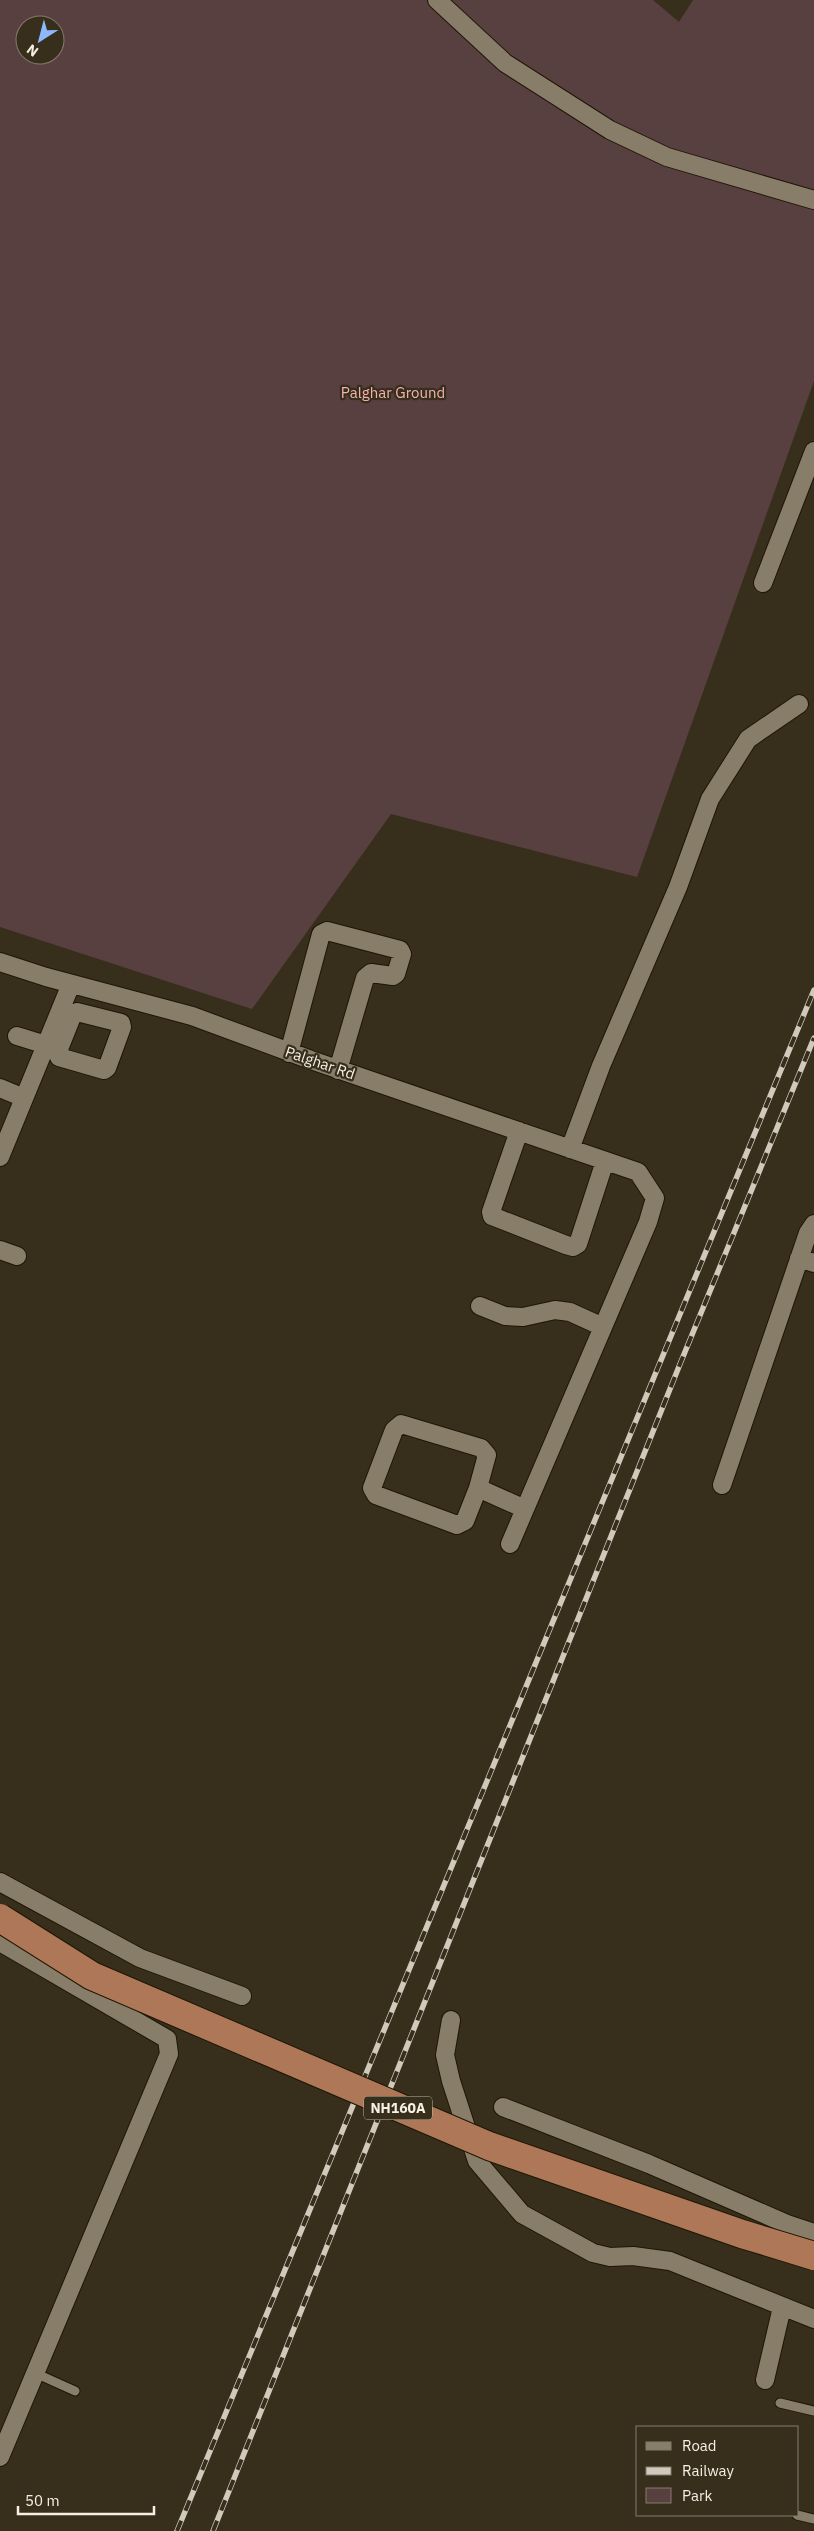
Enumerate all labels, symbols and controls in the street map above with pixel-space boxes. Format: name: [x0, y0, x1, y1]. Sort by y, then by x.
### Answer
north arrow: [15, 15, 65, 65]
text: N: [23, 40, 42, 61]
park label: Palghar Ground: [341, 383, 445, 402]
street label: Palghar Rd: [283, 1042, 358, 1083]
road number: NH160A: [364, 2096, 432, 2120]
legend: [636, 2426, 799, 2516]
text: Road: [682, 2436, 717, 2455]
text: Railway: [682, 2461, 735, 2480]
scale bar: [18, 2484, 154, 2516]
text: Park: [682, 2486, 712, 2505]
text: 50 m: [25, 2491, 60, 2510]

